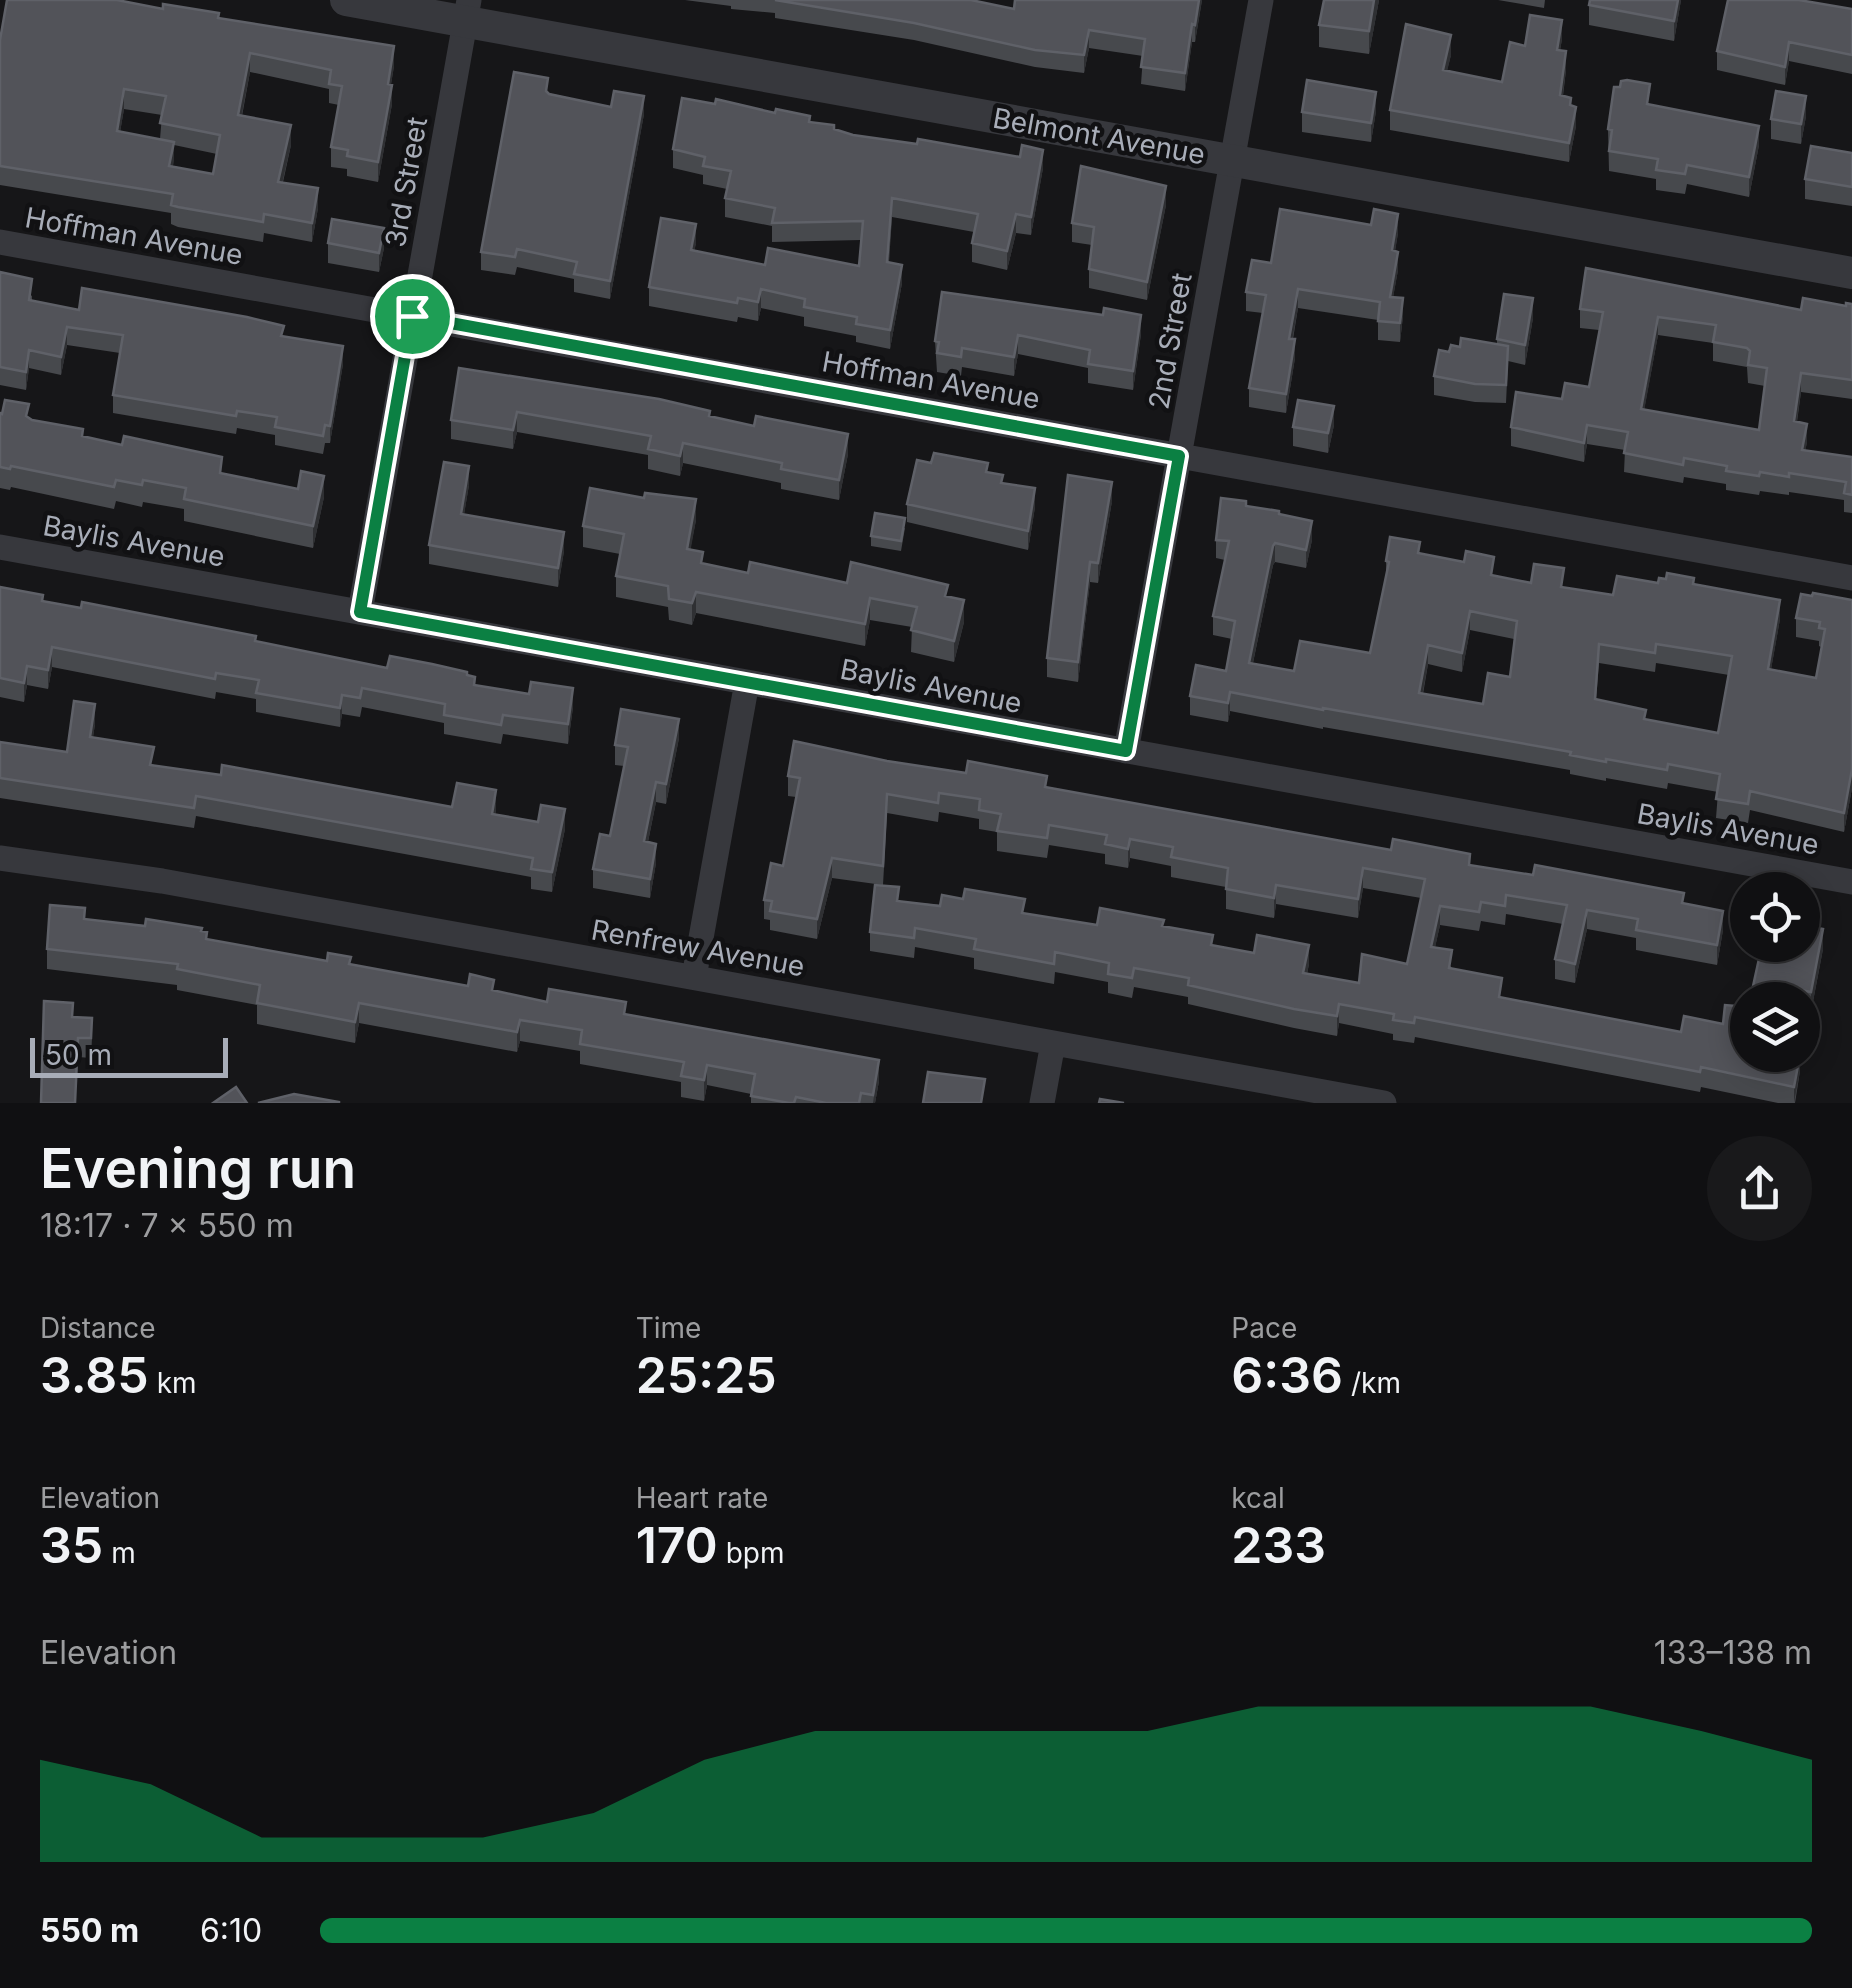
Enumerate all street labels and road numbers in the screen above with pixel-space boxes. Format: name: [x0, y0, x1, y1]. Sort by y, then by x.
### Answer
street label: Belmont Avenue: [990, 101, 1208, 171]
street label: 3rd Street: [378, 114, 434, 250]
street label: Hoffman Avenue: [23, 200, 245, 272]
street label: 2nd Street: [1141, 270, 1199, 412]
street label: Hoffman Avenue: [820, 344, 1042, 416]
street label: Baylis Avenue: [40, 508, 228, 574]
street label: Baylis Avenue: [837, 652, 1025, 720]
street label: Baylis Avenue: [1634, 796, 1822, 862]
street label: Renfrew Avenue: [589, 913, 807, 983]

